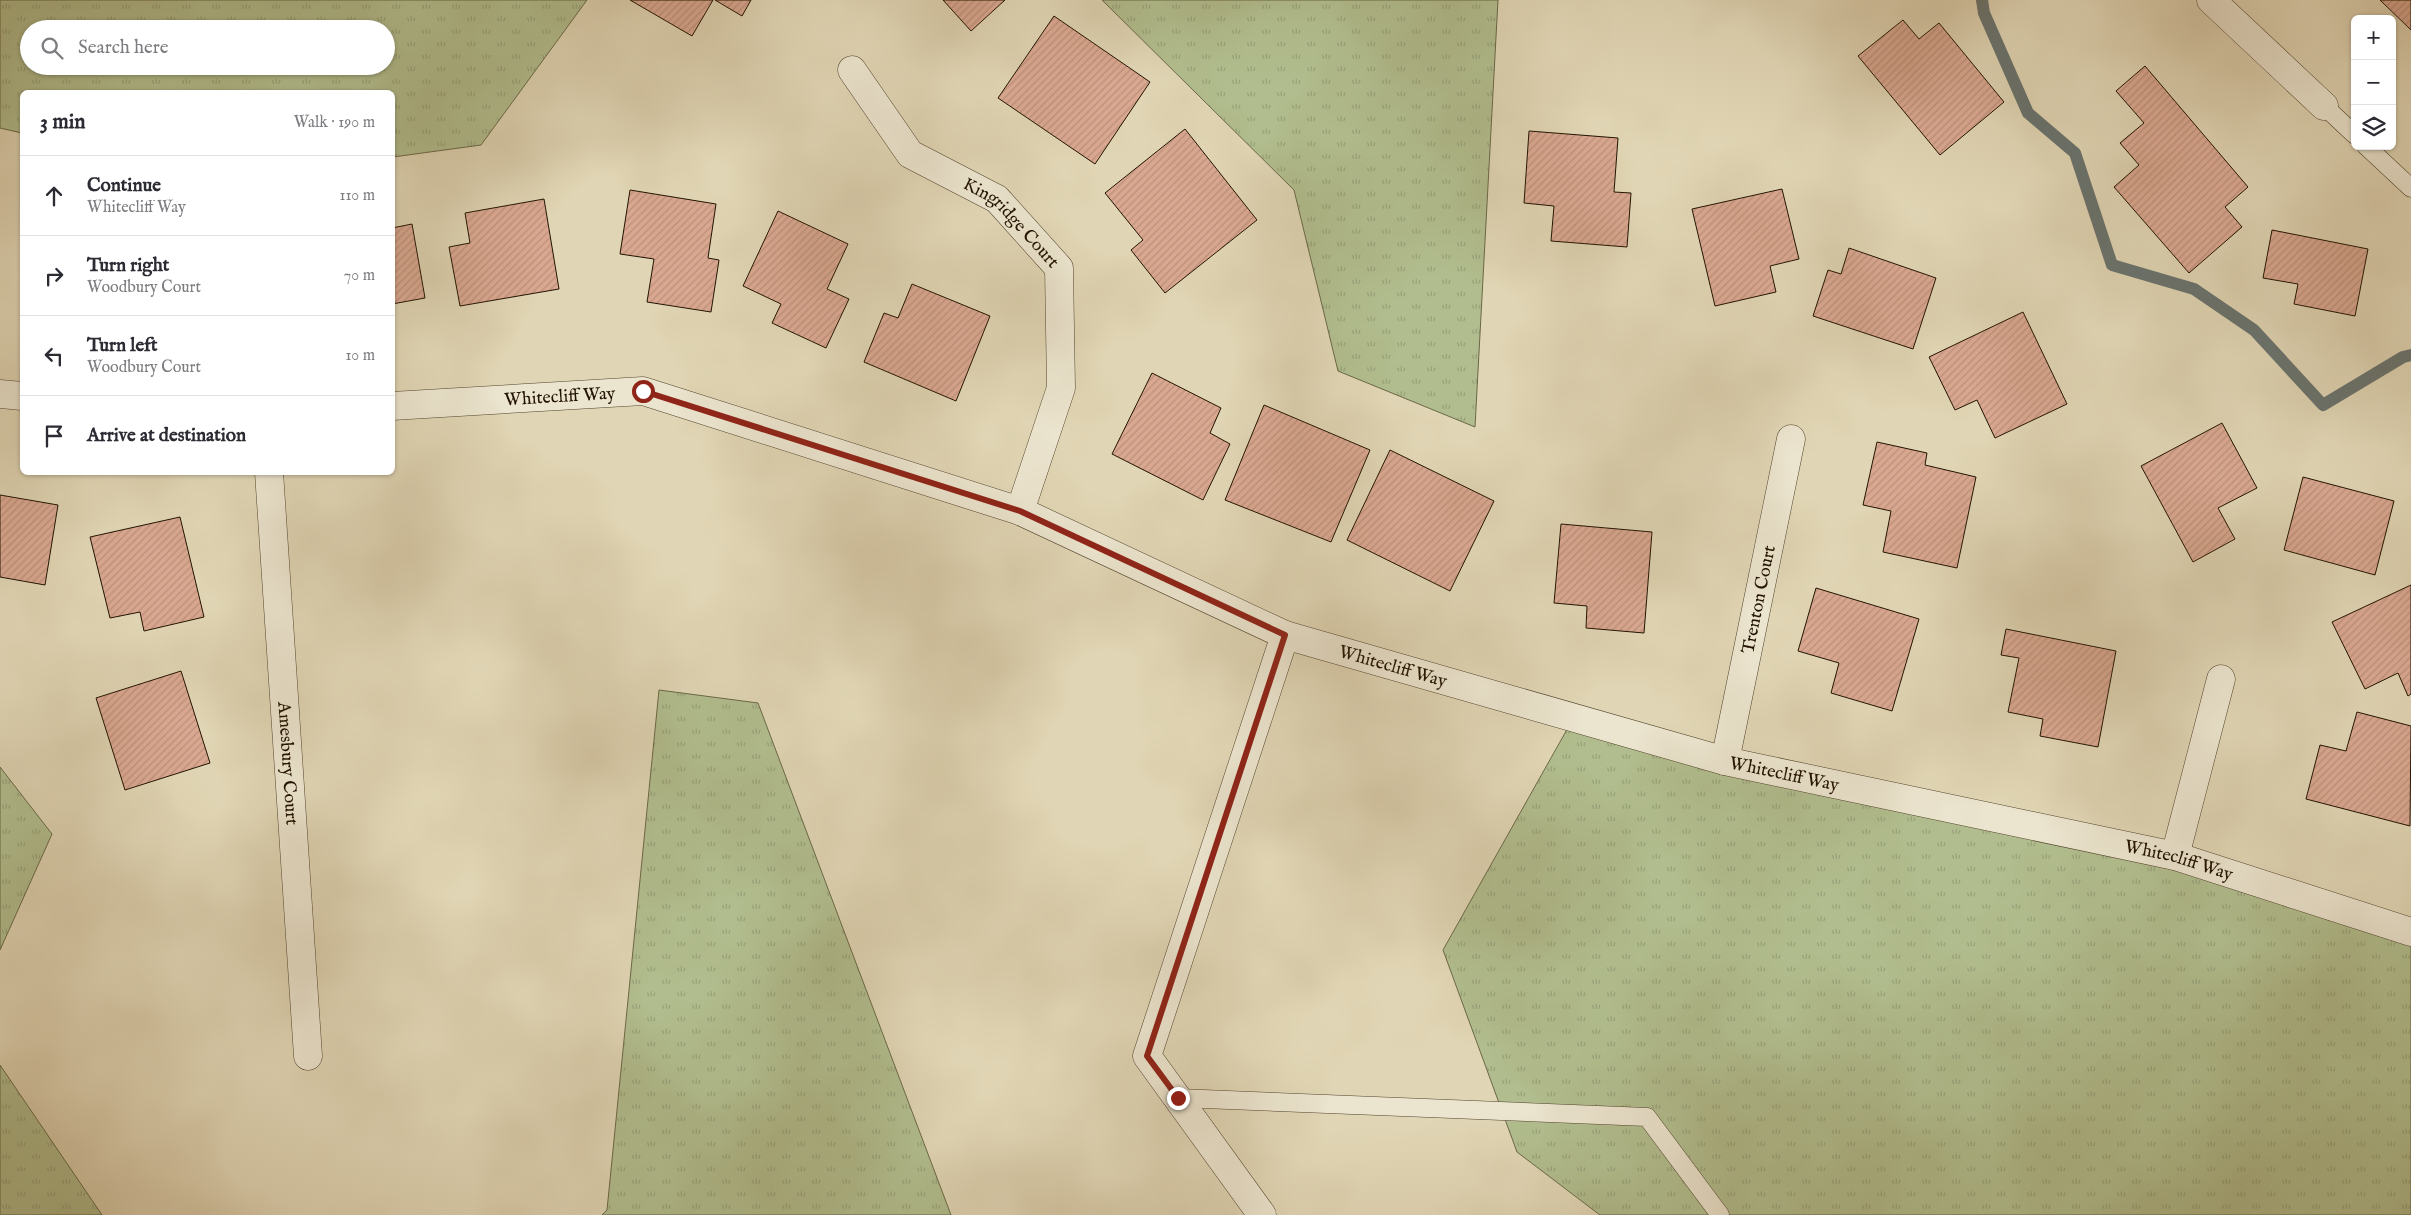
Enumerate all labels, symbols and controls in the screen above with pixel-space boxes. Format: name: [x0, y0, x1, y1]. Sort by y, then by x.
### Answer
map controls: [2351, 15, 2396, 150]
button: +: [2351, 15, 2396, 60]
search box: [20, 20, 395, 75]
icon: search: [38, 34, 66, 62]
text: Search here: [78, 36, 169, 60]
button: −: [2351, 60, 2396, 105]
button: layers: [2351, 105, 2396, 150]
text: 3 min: [40, 109, 85, 136]
text: Walk · 190 m: [294, 113, 375, 133]
street label: Kingridge Court: [959, 173, 1064, 273]
text: Continue: [87, 174, 161, 198]
icon: ahead: [40, 182, 68, 210]
text: 110 m: [339, 186, 375, 206]
text: Whitecliff Way: [87, 198, 186, 218]
text: Turn right: [87, 254, 169, 278]
icon: right: [40, 262, 68, 290]
text: 70 m: [344, 266, 375, 286]
text: Woodbury Court: [87, 278, 201, 298]
text: Turn left: [87, 334, 158, 358]
icon: left: [40, 342, 68, 370]
text: 10 m: [345, 346, 375, 366]
text: Woodbury Court: [87, 358, 201, 378]
route start: [632, 380, 655, 403]
street label: Whitecliff Way: [503, 383, 616, 412]
icon: arrive: [40, 422, 68, 450]
text: Arrive at destination: [87, 424, 246, 448]
street label: Trenton Court: [1737, 543, 1782, 656]
street label: Whitecliff Way: [1336, 641, 1449, 694]
street label: Amesbury Court: [271, 700, 303, 826]
street label: Whitecliff Way: [1727, 752, 1841, 798]
street label: Whitecliff Way: [2122, 836, 2236, 887]
route end: [1167, 1087, 1190, 1110]

